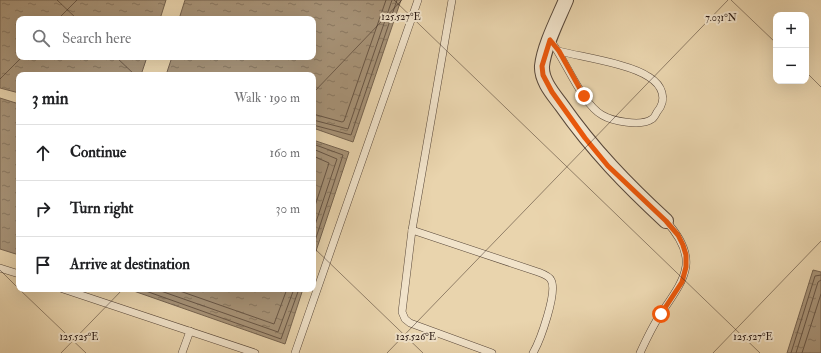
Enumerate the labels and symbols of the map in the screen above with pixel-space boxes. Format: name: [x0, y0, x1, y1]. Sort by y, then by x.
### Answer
text: 125.527°E: [381, 11, 421, 23]
text: 7.031°N: [705, 12, 737, 24]
route end: [575, 87, 593, 105]
route start: [652, 305, 670, 323]
text: 125.525°E: [59, 331, 99, 343]
text: 125.526°E: [396, 331, 436, 343]
text: 125.527°E: [733, 331, 773, 343]

